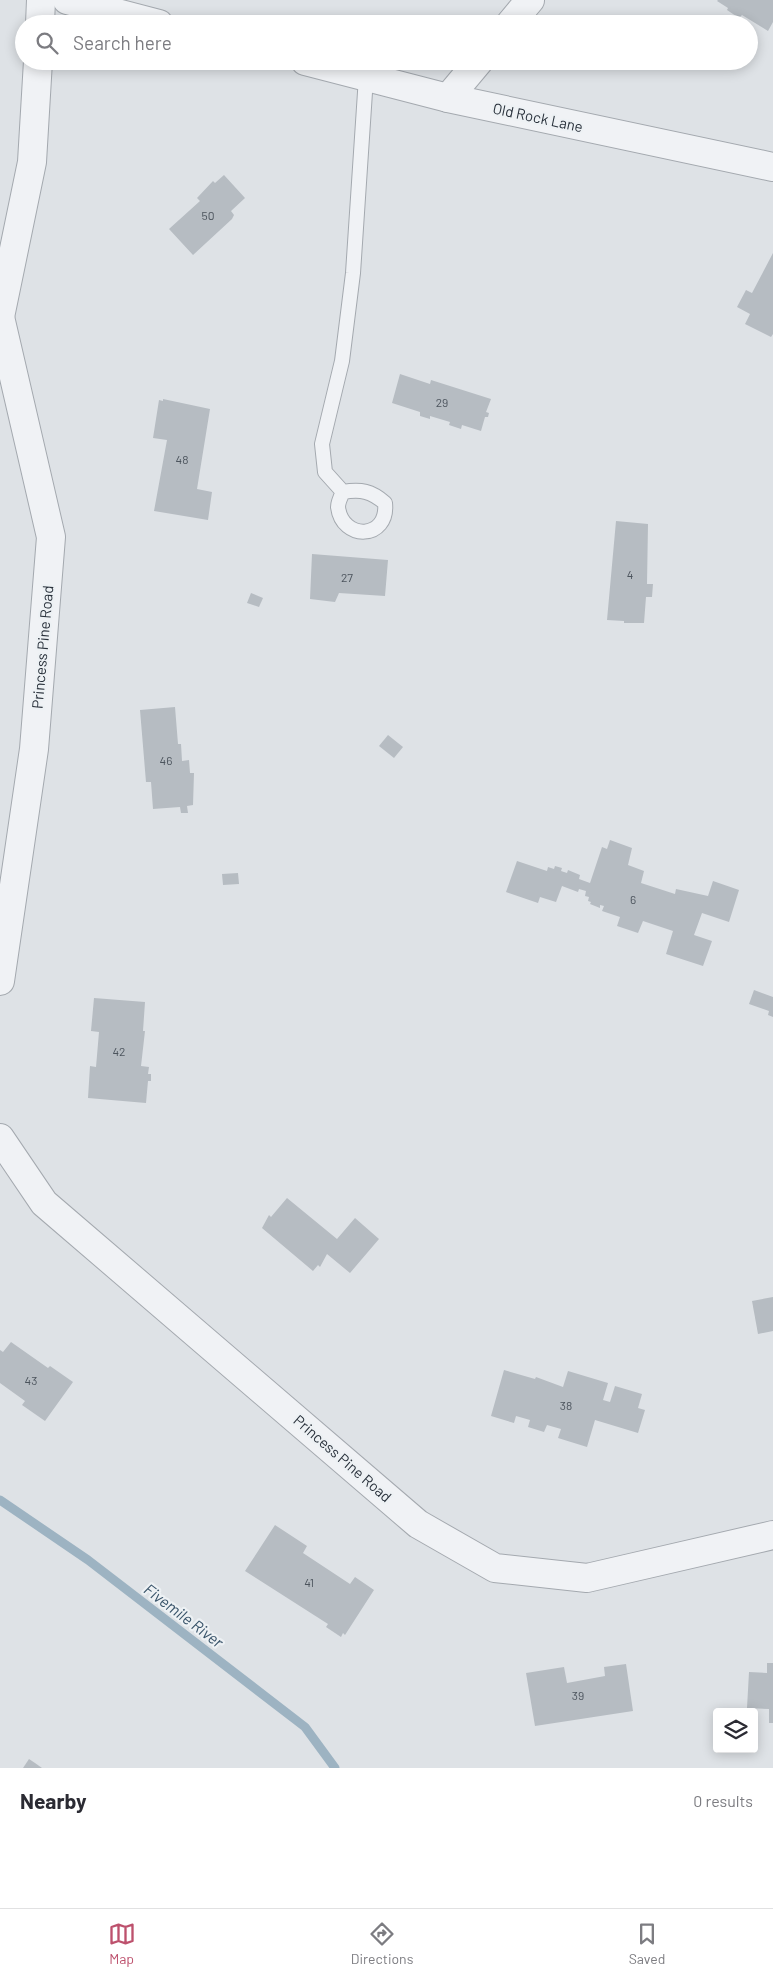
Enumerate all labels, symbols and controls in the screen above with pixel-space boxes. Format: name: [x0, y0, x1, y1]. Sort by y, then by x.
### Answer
search box: [15, 15, 758, 70]
icon: search: [33, 29, 61, 57]
text: Search here: [73, 31, 172, 54]
street label: Old Rock Lane: [491, 99, 585, 135]
house number: 50: [202, 208, 214, 222]
house number: 29: [436, 395, 448, 409]
house number: 48: [176, 452, 188, 466]
house number: 4: [627, 567, 633, 581]
house number: 27: [341, 570, 353, 584]
street label: Princess Pine Road: [28, 585, 56, 709]
house number: 46: [160, 753, 172, 767]
house number: 6: [630, 892, 636, 906]
house number: 42: [112, 1044, 126, 1058]
house number: 43: [25, 1373, 37, 1387]
house number: 38: [560, 1398, 572, 1412]
street label: Princess Pine Road: [290, 1411, 396, 1505]
house number: 41: [304, 1575, 314, 1589]
water label: Fivemile River: [141, 1579, 228, 1652]
house number: 39: [572, 1688, 584, 1702]
map controls: [713, 1708, 758, 1753]
button: layers: [713, 1708, 758, 1753]
text: Nearby: [20, 1788, 86, 1813]
text: 0 results: [693, 1791, 753, 1810]
tab: Map: [108, 1920, 136, 1967]
tab: Directions: [351, 1920, 413, 1967]
tab: Saved: [629, 1920, 665, 1967]

